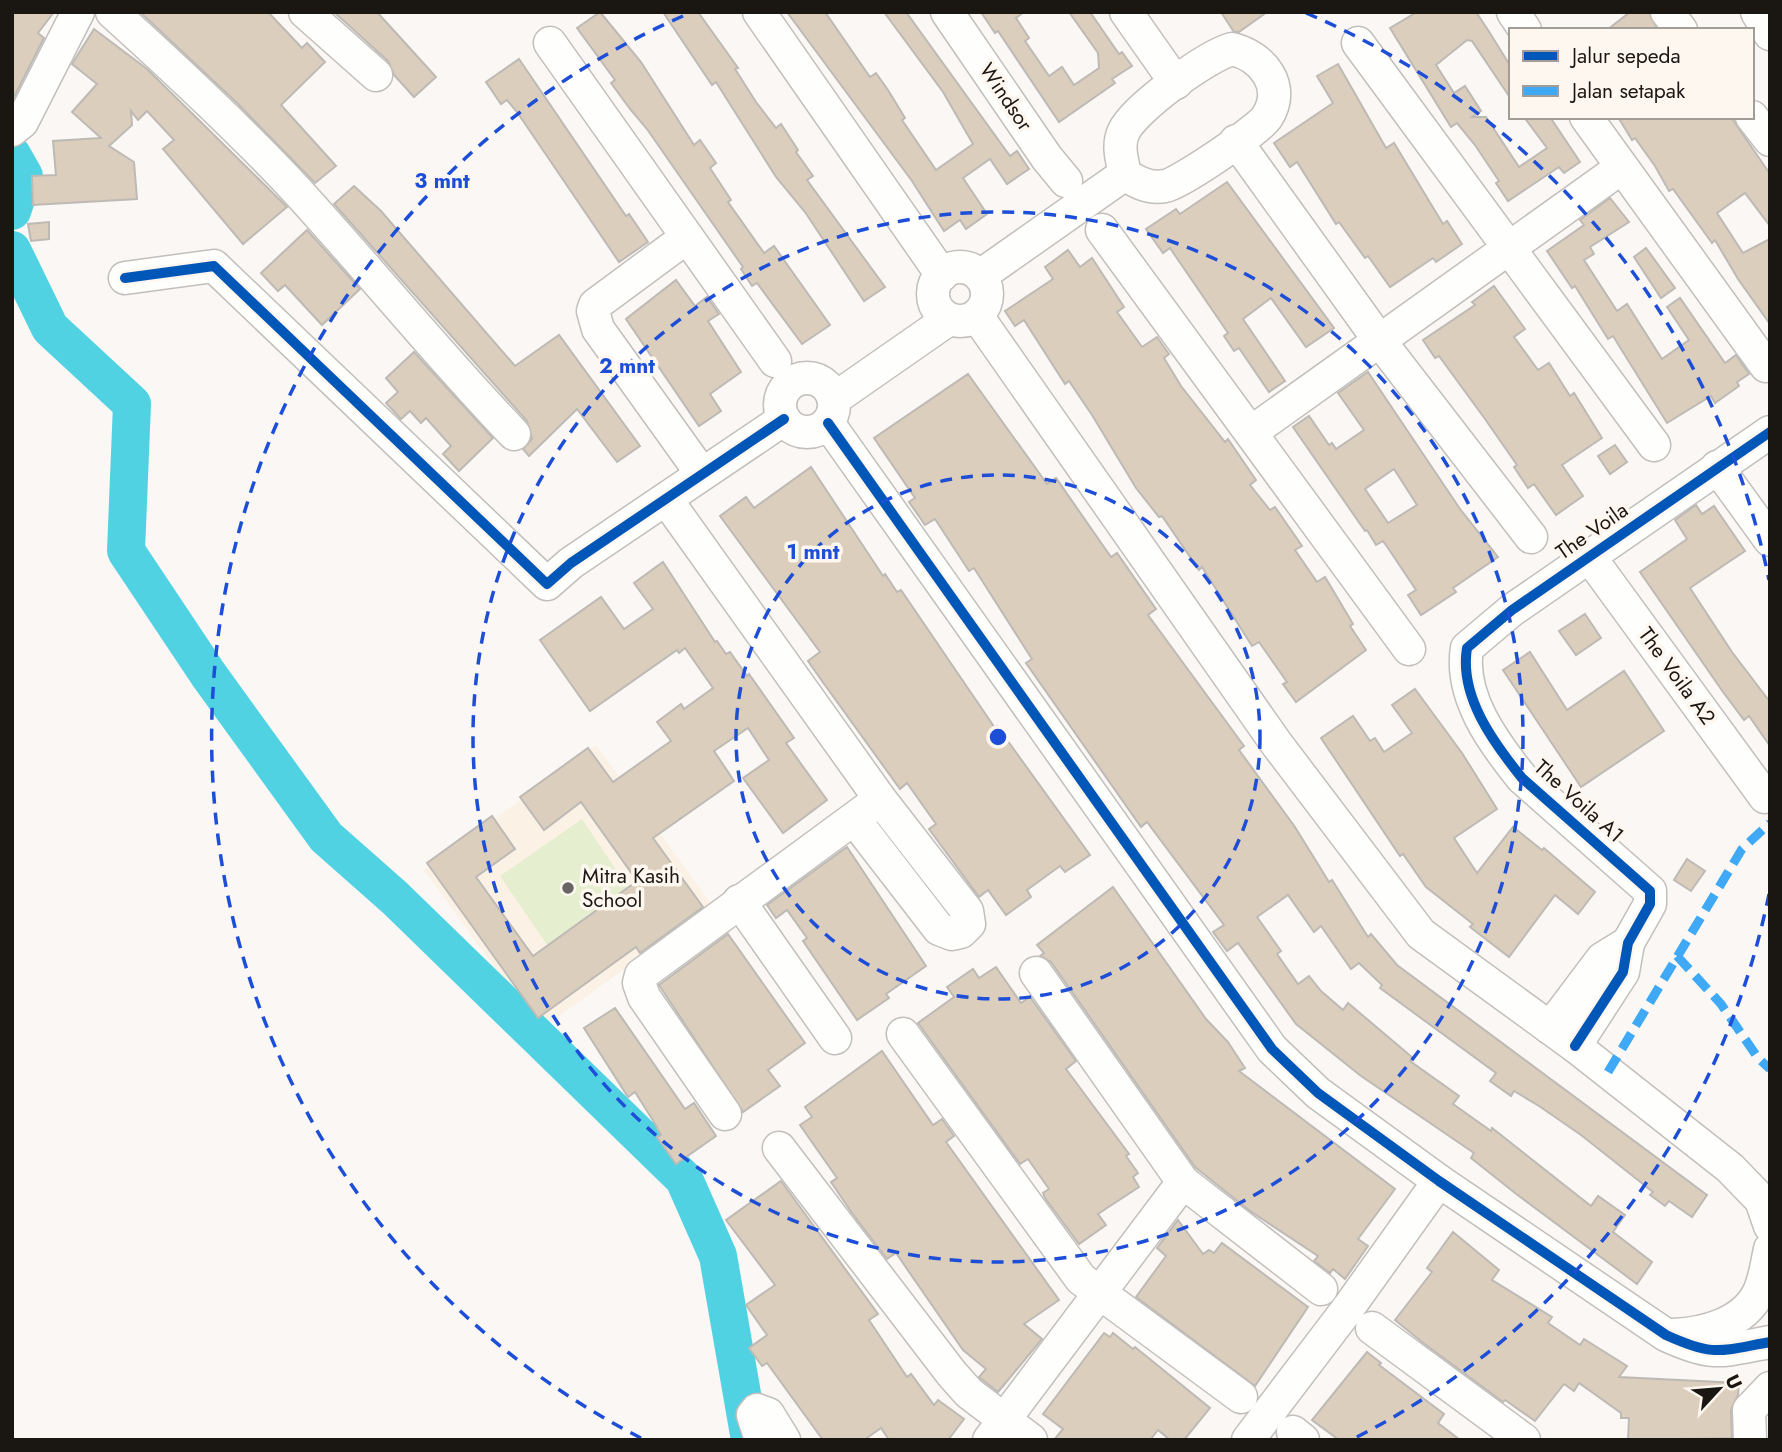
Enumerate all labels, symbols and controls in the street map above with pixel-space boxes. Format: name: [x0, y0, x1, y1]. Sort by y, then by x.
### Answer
legend: [1509, 28, 1754, 119]
text: Jalur sepeda: [1569, 41, 1681, 71]
street label: Windsor: [972, 57, 1040, 138]
text: Jalan setapak: [1569, 76, 1686, 106]
text: 3 mnt: [414, 166, 470, 196]
text: 2 mnt: [599, 351, 655, 381]
street label: The Voila: [1550, 495, 1634, 567]
text: 1 mnt: [787, 537, 840, 567]
street label: The Voila A2: [1631, 621, 1723, 731]
centre of rings: [986, 725, 1010, 749]
street label: The Voila A1: [1528, 753, 1630, 849]
place label: Mitra Kasih School: [582, 861, 680, 915]
marker: Mitra Kasih School: [560, 880, 576, 896]
north arrow: [1684, 1354, 1754, 1424]
text: U: [1719, 1370, 1749, 1394]

